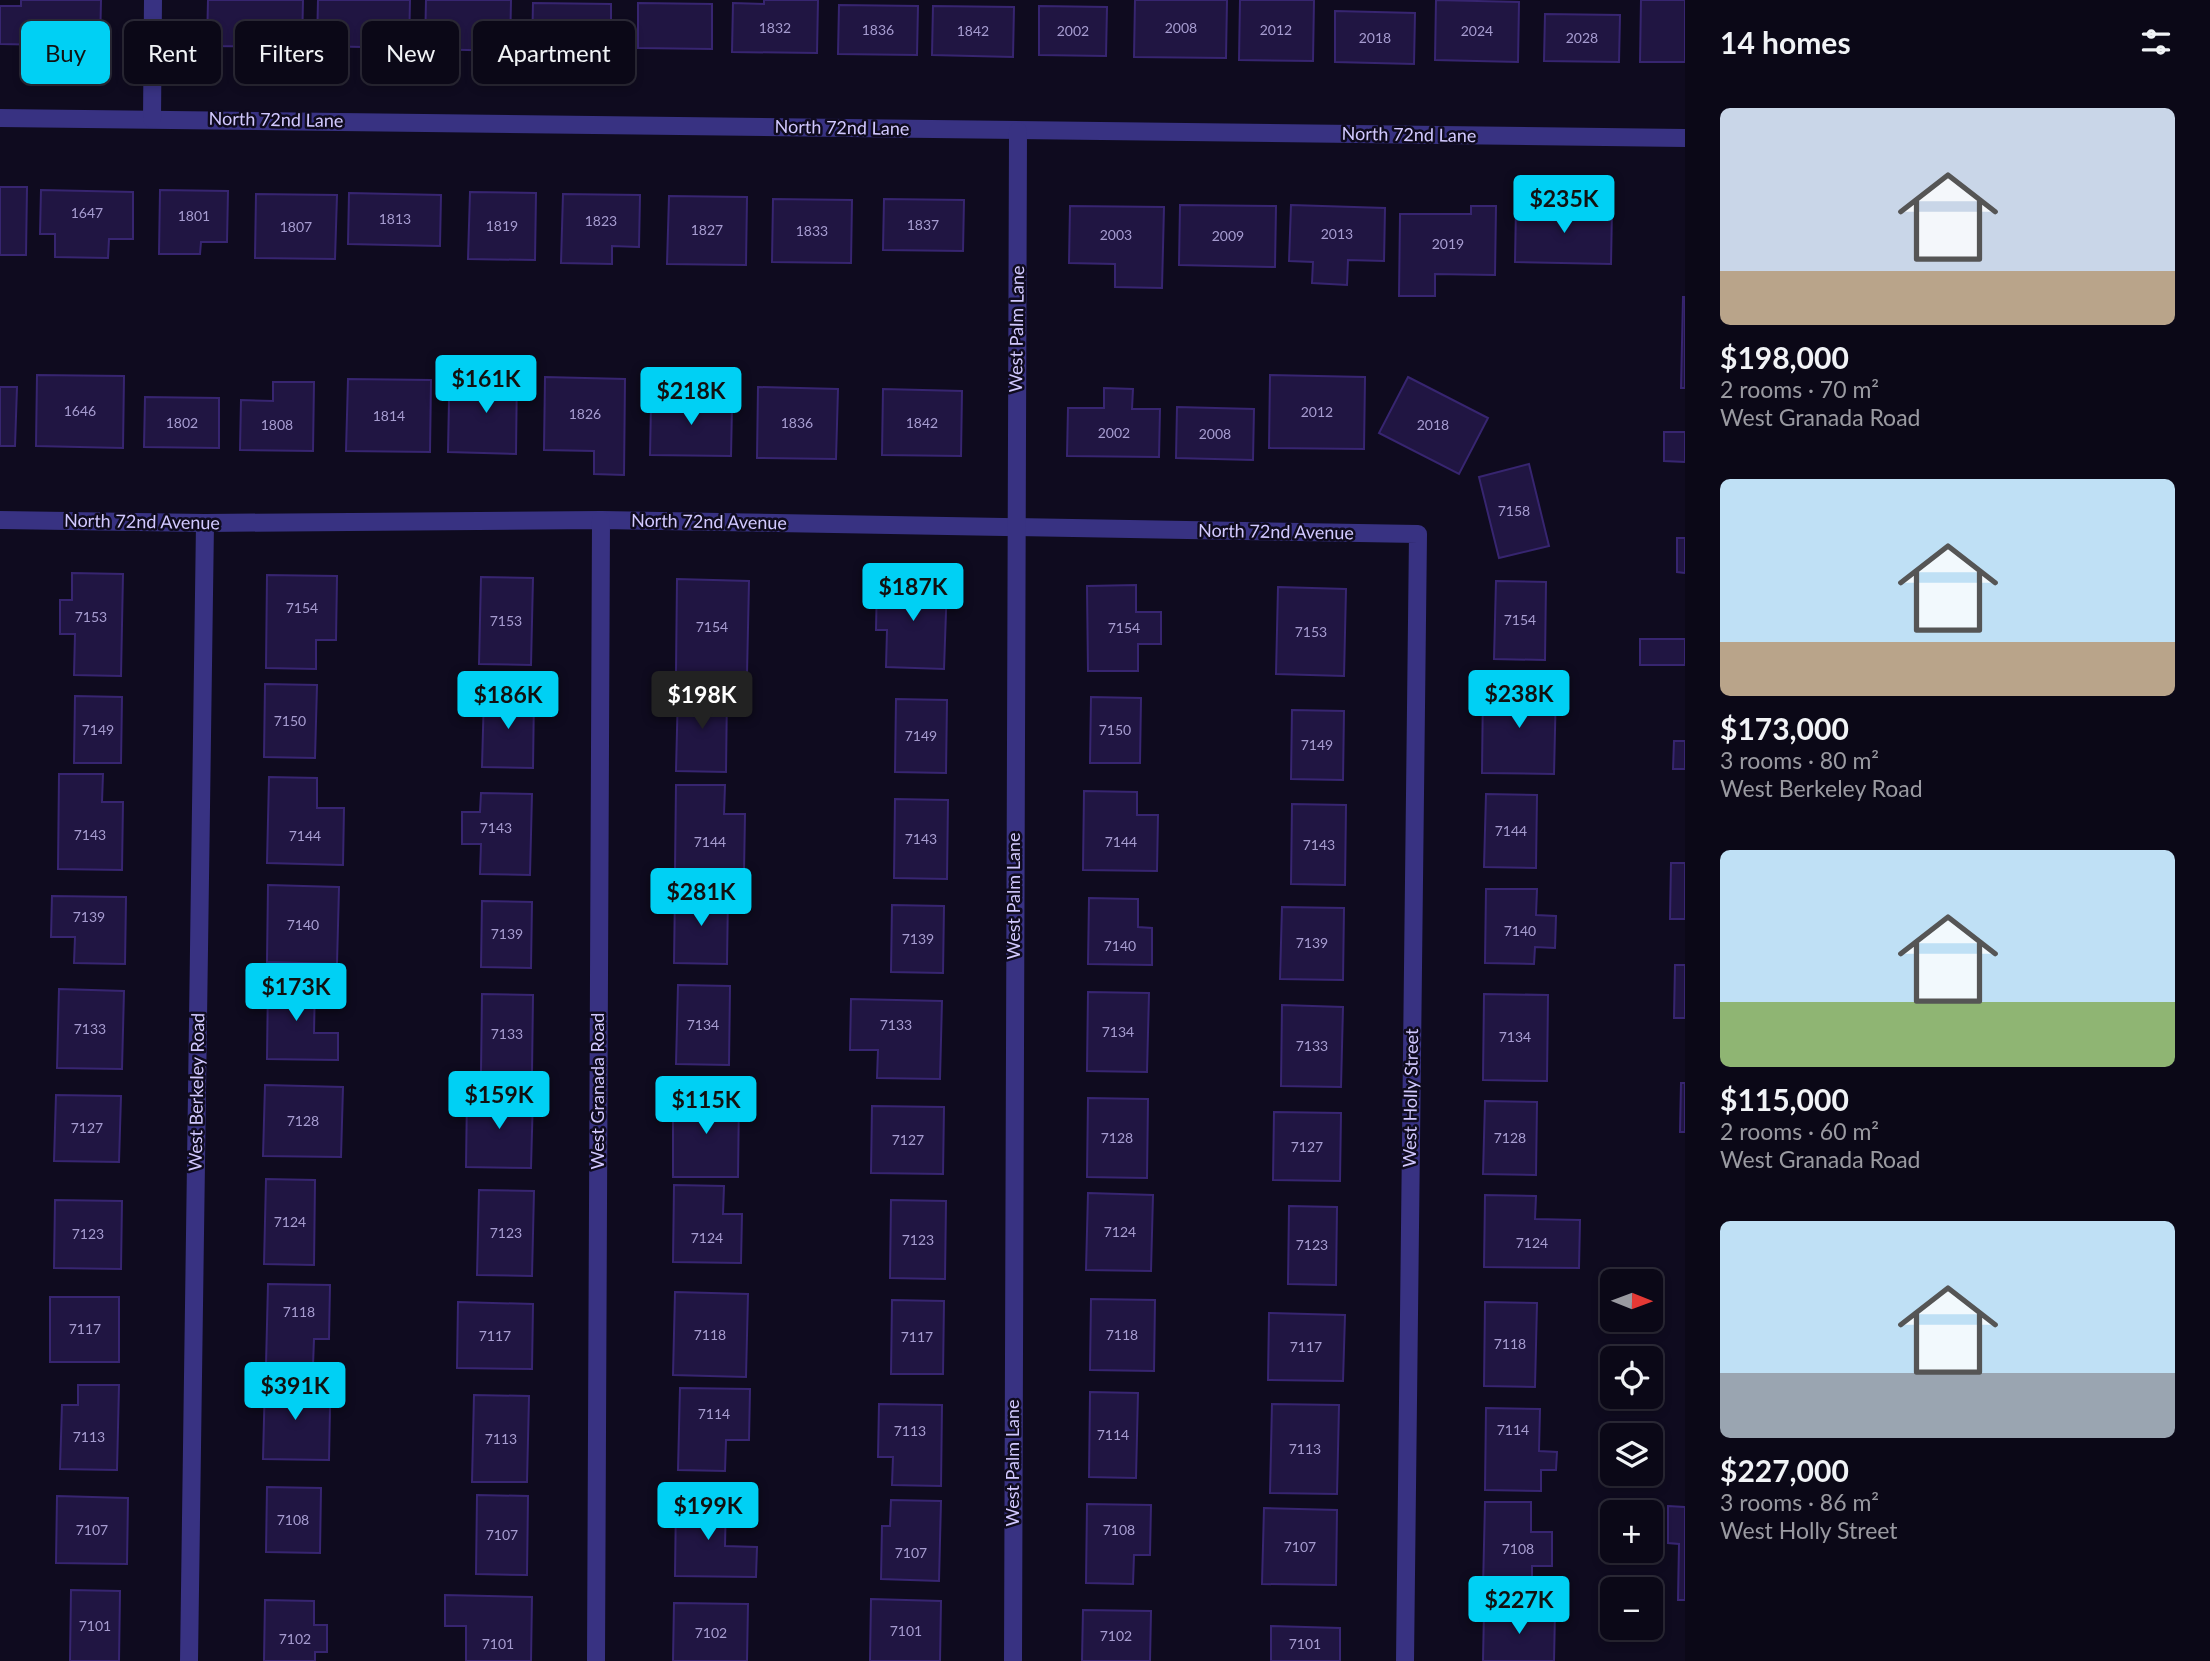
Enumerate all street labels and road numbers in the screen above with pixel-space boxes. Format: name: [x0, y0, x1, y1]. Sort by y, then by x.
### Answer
street label: North 72nd Lane: [208, 107, 344, 131]
street label: North 72nd Lane: [774, 115, 910, 139]
street label: North 72nd Lane: [1341, 122, 1477, 146]
street label: West Palm Lane: [1004, 265, 1028, 393]
street label: North 72nd Avenue: [64, 509, 220, 533]
street label: North 72nd Avenue: [631, 509, 787, 533]
street label: North 72nd Avenue: [1198, 519, 1354, 543]
street label: West Palm Lane: [1002, 833, 1024, 959]
street label: West Berkeley Road: [184, 1013, 208, 1171]
street label: West Granada Road: [586, 1013, 608, 1169]
street label: West Holly Street: [1398, 1028, 1422, 1168]
street label: West Palm Lane: [1001, 1400, 1023, 1526]

